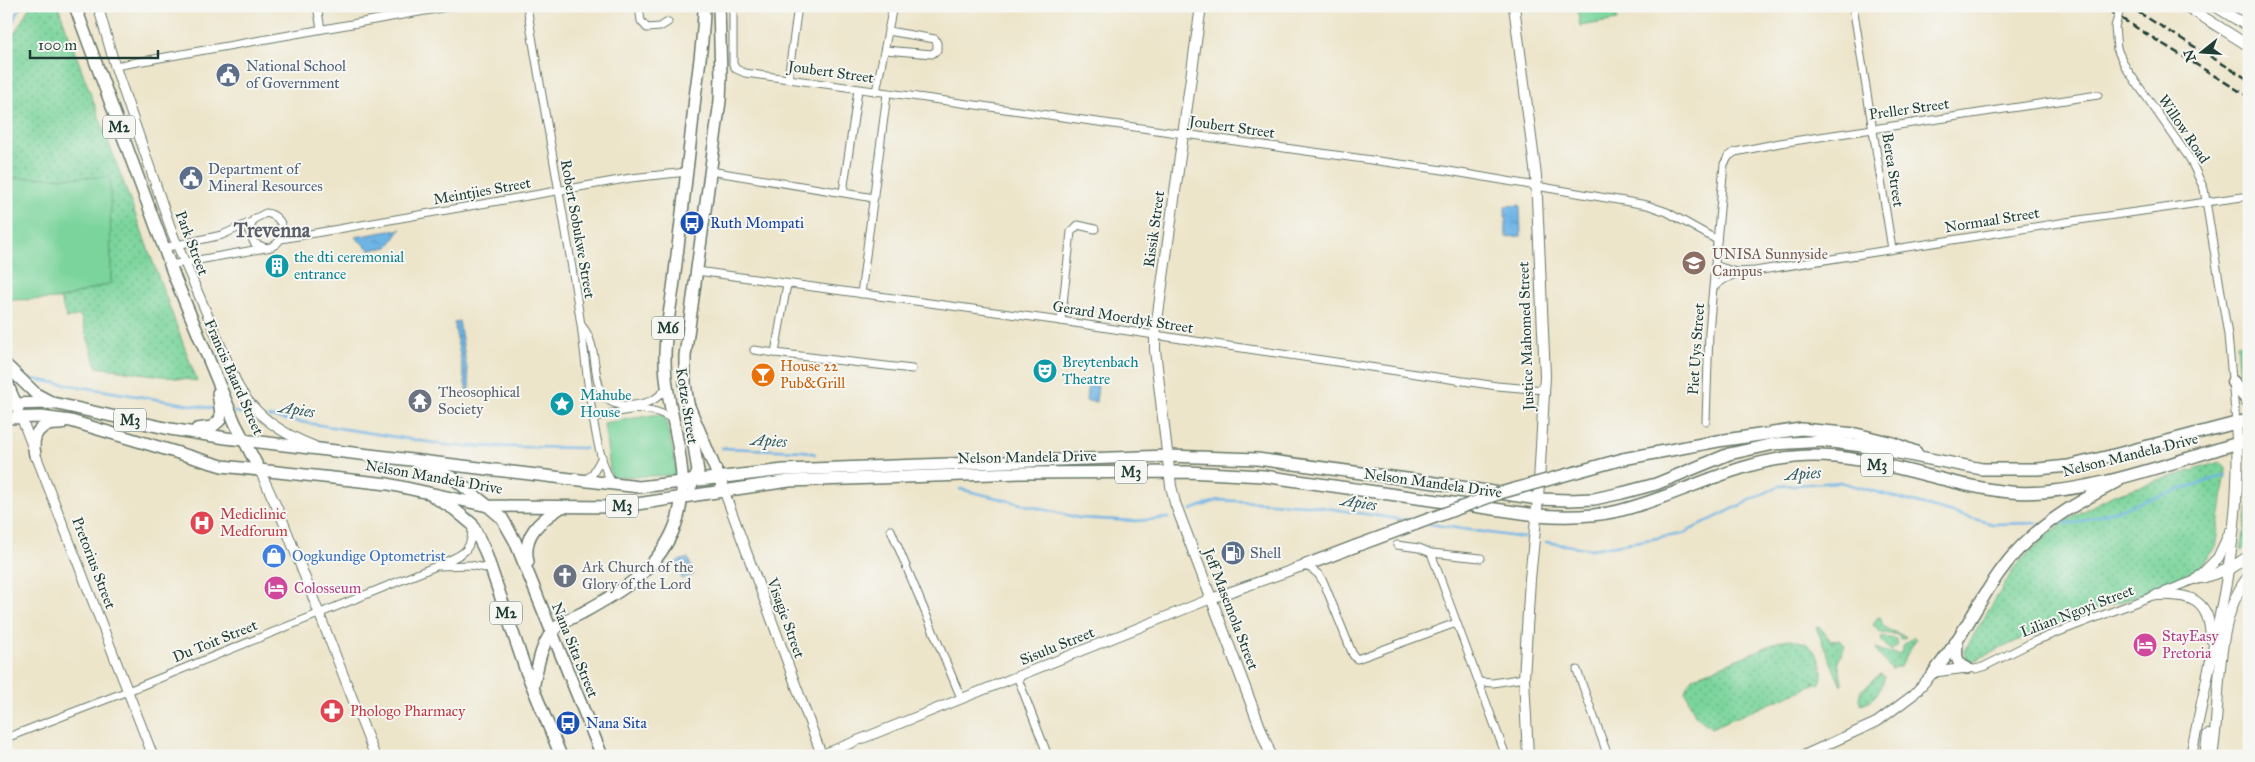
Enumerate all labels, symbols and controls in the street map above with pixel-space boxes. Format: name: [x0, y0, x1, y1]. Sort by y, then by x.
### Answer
scale bar: [30, 28, 158, 60]
north arrow: [2178, 28, 2228, 78]
text: 100 m: [38, 36, 78, 54]
text: N: [2180, 47, 2200, 64]
place label: National School of Government: [246, 57, 347, 92]
street label: Joubert Street: [785, 57, 876, 88]
public building icon: National School of Government: [215, 62, 241, 88]
street label: Willow Road: [2154, 91, 2214, 167]
street label: Preller Street: [1868, 94, 1951, 124]
street label: Joubert Street: [1186, 112, 1277, 143]
road number: M2: [103, 115, 135, 138]
street label: Berea Street: [1878, 132, 1908, 209]
street label: Robert Sobukwe Street: [557, 158, 599, 301]
place label: Department of Mineral Resources: [208, 160, 323, 195]
public building icon: Department of Mineral Resources: [178, 165, 204, 191]
street label: Meintjies Street: [432, 173, 533, 208]
street label: Rissik Street: [1140, 189, 1168, 268]
street label: Normaal Street: [1943, 204, 2041, 236]
street label: Park Street: [171, 208, 213, 278]
bus stop icon: Ruth Mompati: [679, 210, 705, 236]
place label: Ruth Mompati: [710, 214, 804, 232]
district label: Trevenna: [233, 218, 311, 242]
place label: UNISA Sunnyside Campus: [1712, 245, 1828, 280]
place label: the dti ceremonial entrance: [294, 248, 405, 283]
school or university icon: UNISA Sunnyside Campus: [1681, 250, 1707, 276]
building icon: the dti ceremonial entrance: [264, 253, 290, 279]
street label: Justice Mahomed Street: [1514, 261, 1539, 413]
street label: Gerard Moerdyk Street: [1051, 297, 1195, 337]
street label: Piet Uys Street: [1684, 302, 1708, 396]
street label: Francis Baard Street: [200, 316, 268, 438]
road number: M6: [652, 316, 684, 339]
place label: Breytenbach Theatre: [1062, 353, 1139, 388]
place label: House 22 Pub&Grill: [780, 357, 846, 392]
theatre icon: Breytenbach Theatre: [1032, 358, 1058, 384]
bar icon: House 22 Pub&Grill: [750, 362, 776, 388]
street label: Kotze Street: [672, 367, 702, 446]
place label: Theosophical Society: [438, 383, 521, 418]
place label: Mahube House: [580, 386, 632, 421]
temple icon: Theosophical Society: [407, 388, 433, 414]
place icon: Mahube House: [549, 391, 575, 417]
water label: Apies: [276, 397, 317, 423]
road number: M3: [114, 408, 146, 432]
street label: Nelson Mandela Drive: [2060, 429, 2200, 481]
water label: Apies: [748, 430, 788, 452]
street label: Nelson Mandela Drive: [957, 447, 1097, 467]
road number: M3: [1861, 454, 1893, 476]
street label: Nelson Mandela Drive: [364, 456, 504, 498]
road number: M3: [1115, 461, 1147, 484]
water label: Apies: [1783, 463, 1822, 485]
street label: Nelson Mandela Drive: [1363, 464, 1503, 502]
water label: Apies: [1338, 490, 1379, 516]
road number: M3: [606, 494, 638, 518]
place label: Mediclinic Medforum: [220, 505, 288, 540]
hospital icon: Mediclinic Medforum: [189, 510, 215, 536]
street label: Pretorius Street: [68, 515, 120, 612]
fuel station icon: Shell: [1220, 540, 1246, 566]
shop icon: Oogkundige Optometrist: [261, 543, 287, 569]
street label: Jeff Masemola Street: [1198, 544, 1263, 673]
place label: Shell: [1250, 544, 1282, 562]
place label: Oogkundige Optometrist: [292, 547, 447, 565]
place label: Ark Church of the Glory of the Lord: [581, 558, 694, 593]
church icon: Ark Church of the Glory of the Lord: [552, 563, 578, 589]
street label: Visagie Street: [763, 574, 809, 661]
hotel icon: Colosseum: [263, 575, 289, 601]
place label: Colosseum: [294, 579, 362, 597]
street label: Lilian Ngoyi Street: [2018, 581, 2137, 641]
street label: Nana Sita Street: [548, 600, 603, 701]
road number: M2: [490, 602, 522, 624]
street label: Du Toit Street: [170, 616, 261, 666]
street label: Sisulu Street: [1017, 623, 1097, 669]
place label: StayEasy Pretoria: [2162, 627, 2219, 662]
hotel icon: StayEasy Pretoria: [2132, 632, 2158, 658]
pharmacy icon: Phologo Pharmacy: [319, 698, 345, 724]
place label: Phologo Pharmacy: [350, 702, 466, 720]
bus stop icon: Nana Sita: [555, 710, 581, 736]
place label: Nana Sita: [586, 714, 647, 732]

